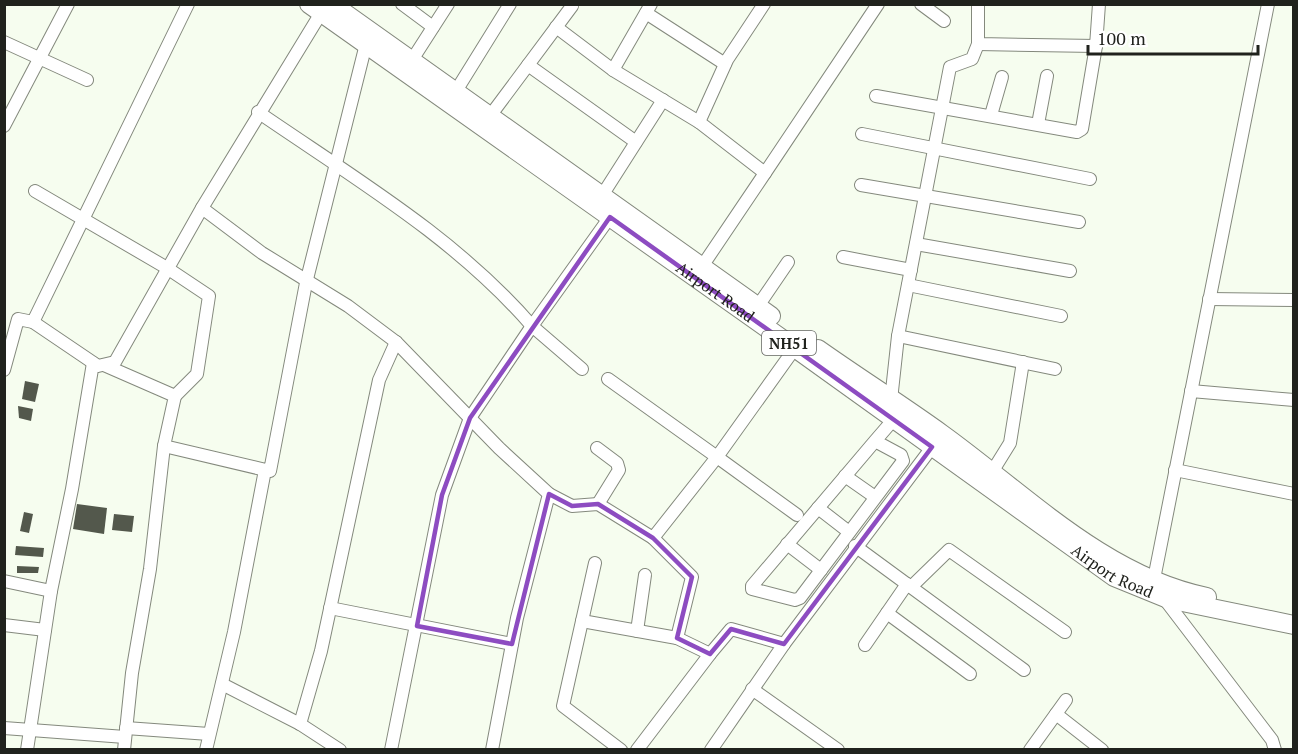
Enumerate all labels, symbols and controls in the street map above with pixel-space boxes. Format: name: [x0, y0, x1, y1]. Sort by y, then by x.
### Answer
scale bar: [1088, 18, 1258, 56]
text: 100 m: [1097, 26, 1146, 50]
street label: Airport Road: [672, 256, 759, 327]
road number: NH51: [762, 331, 816, 355]
street label: Airport Road: [1067, 539, 1157, 603]

